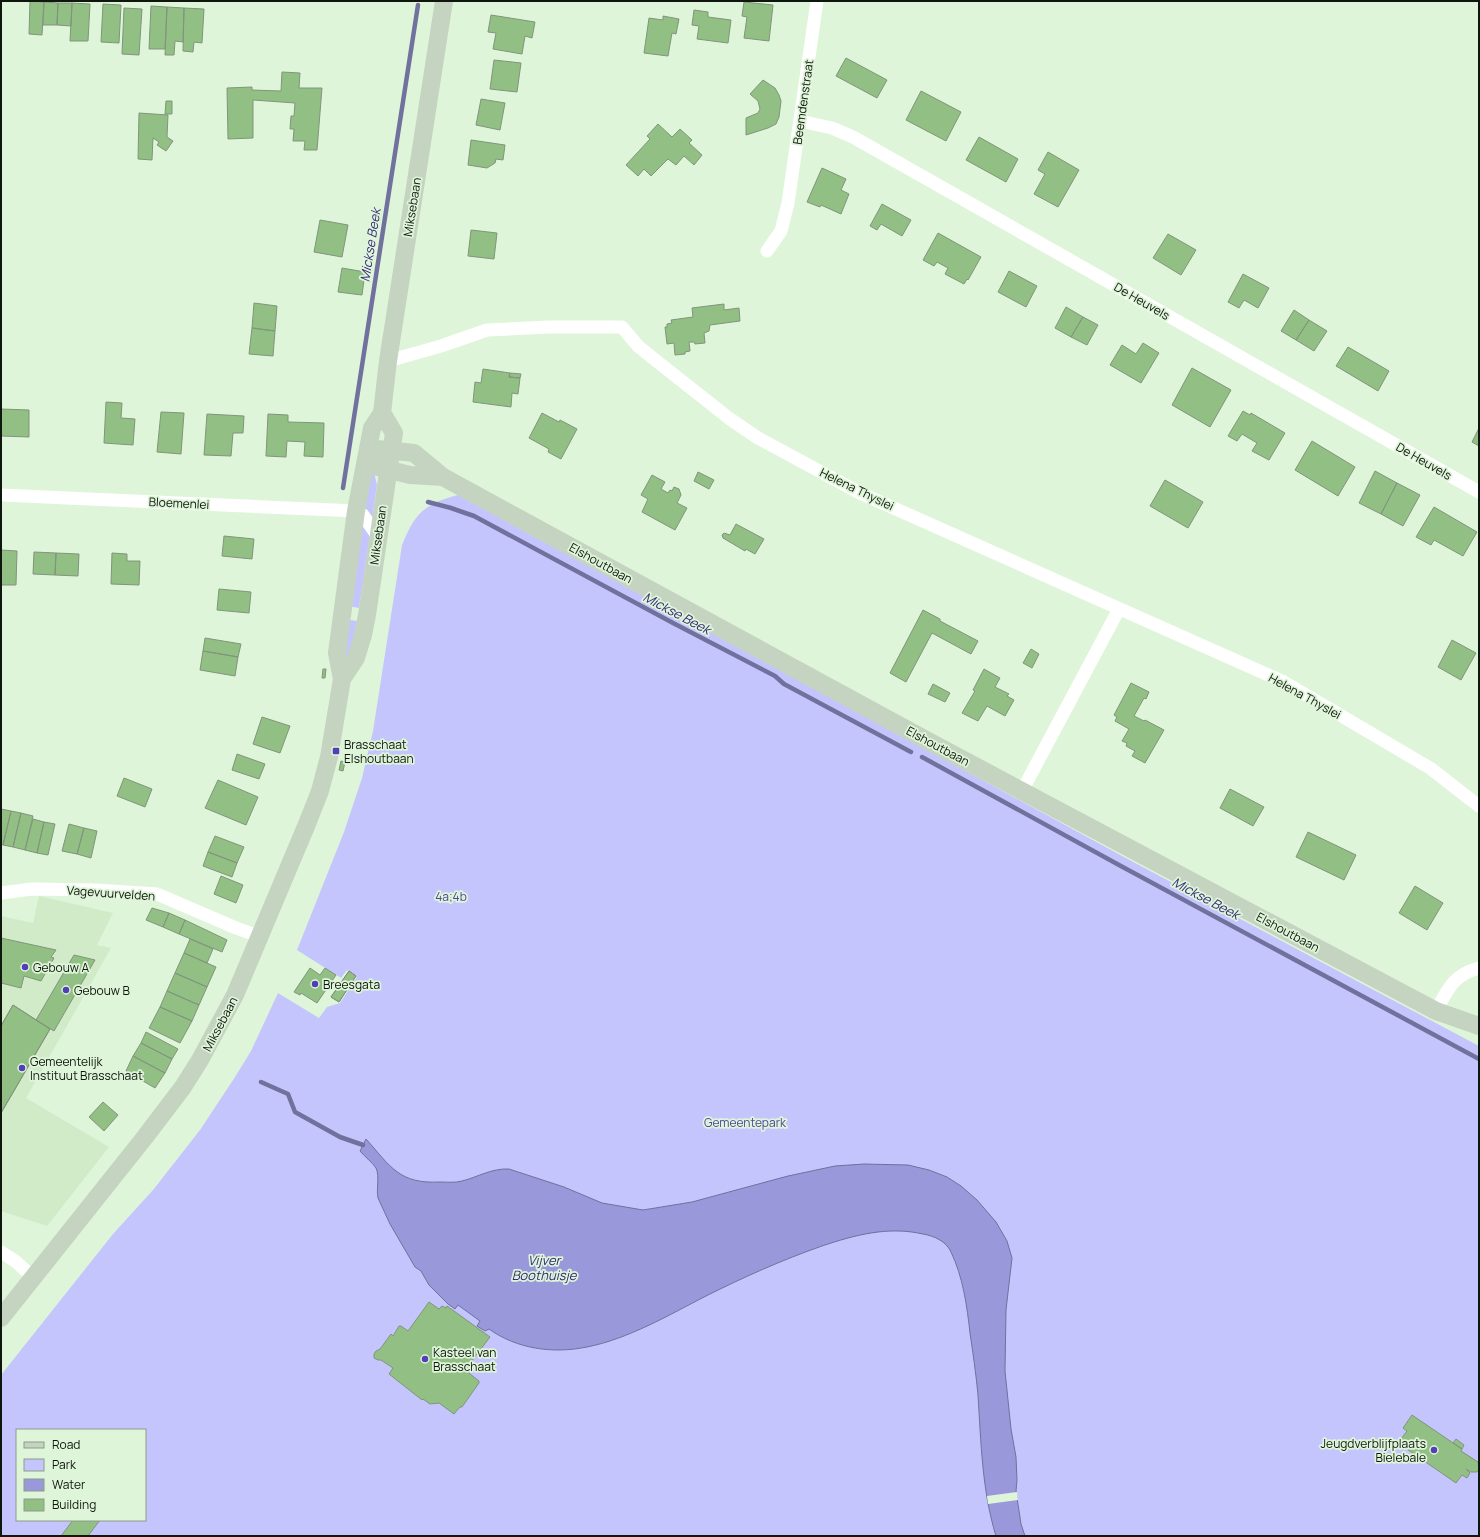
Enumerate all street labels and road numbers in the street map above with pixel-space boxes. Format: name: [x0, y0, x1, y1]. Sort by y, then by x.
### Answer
street label: Beemdenstraat: [789, 58, 817, 146]
street label: Miksebaan: [399, 176, 425, 238]
street label: De Heuvels: [1111, 278, 1173, 324]
street label: De Heuvels: [1393, 438, 1455, 484]
street label: Helena Thyslei: [817, 464, 897, 514]
street label: Bloemenlei: [148, 493, 210, 513]
street label: Miksebaan: [365, 504, 391, 566]
street label: Elshoutbaan: [566, 539, 636, 587]
street label: Helena Thyslei: [1266, 669, 1344, 723]
street label: Elshoutbaan: [903, 722, 973, 770]
street label: Vagevuurvelden: [66, 881, 156, 905]
street label: Elshoutbaan: [1253, 908, 1323, 956]
street label: Miksebaan: [199, 994, 241, 1054]

